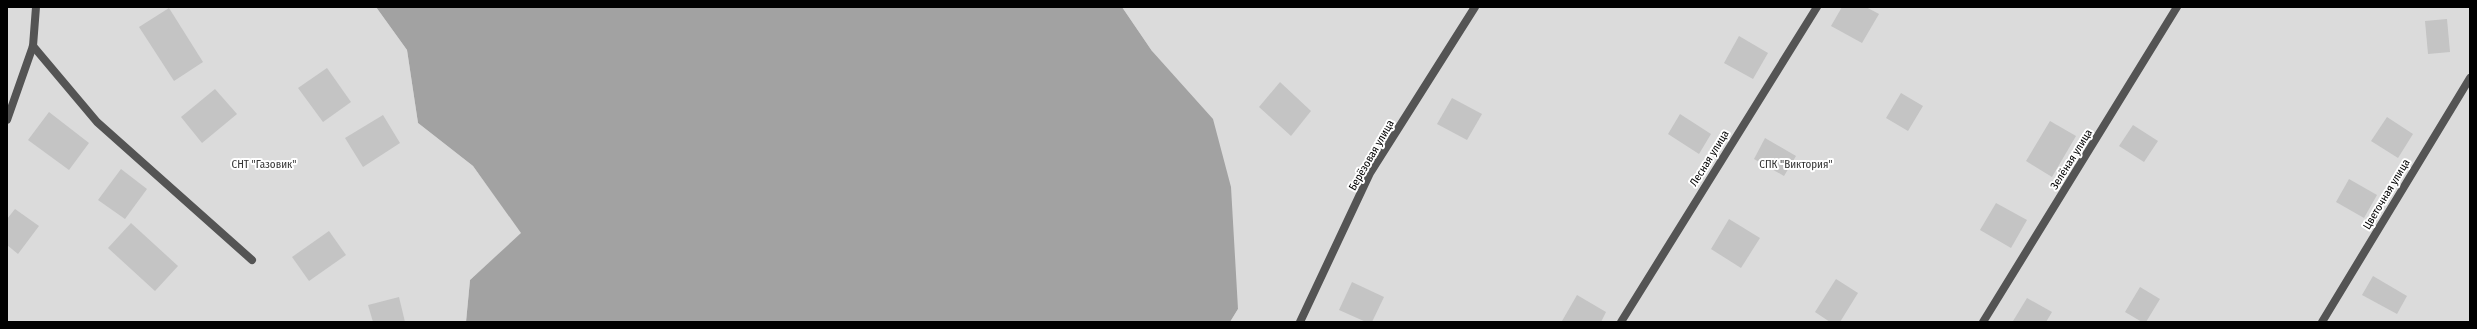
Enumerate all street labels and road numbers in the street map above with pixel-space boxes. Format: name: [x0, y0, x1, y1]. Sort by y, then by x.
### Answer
street label: Берёзовая улица: [1346, 118, 1397, 193]
street label: Зелёная улица: [2048, 127, 2095, 192]
street label: Лесная улица: [1687, 128, 1732, 189]
street label: Цветочная улица: [2360, 157, 2412, 232]

